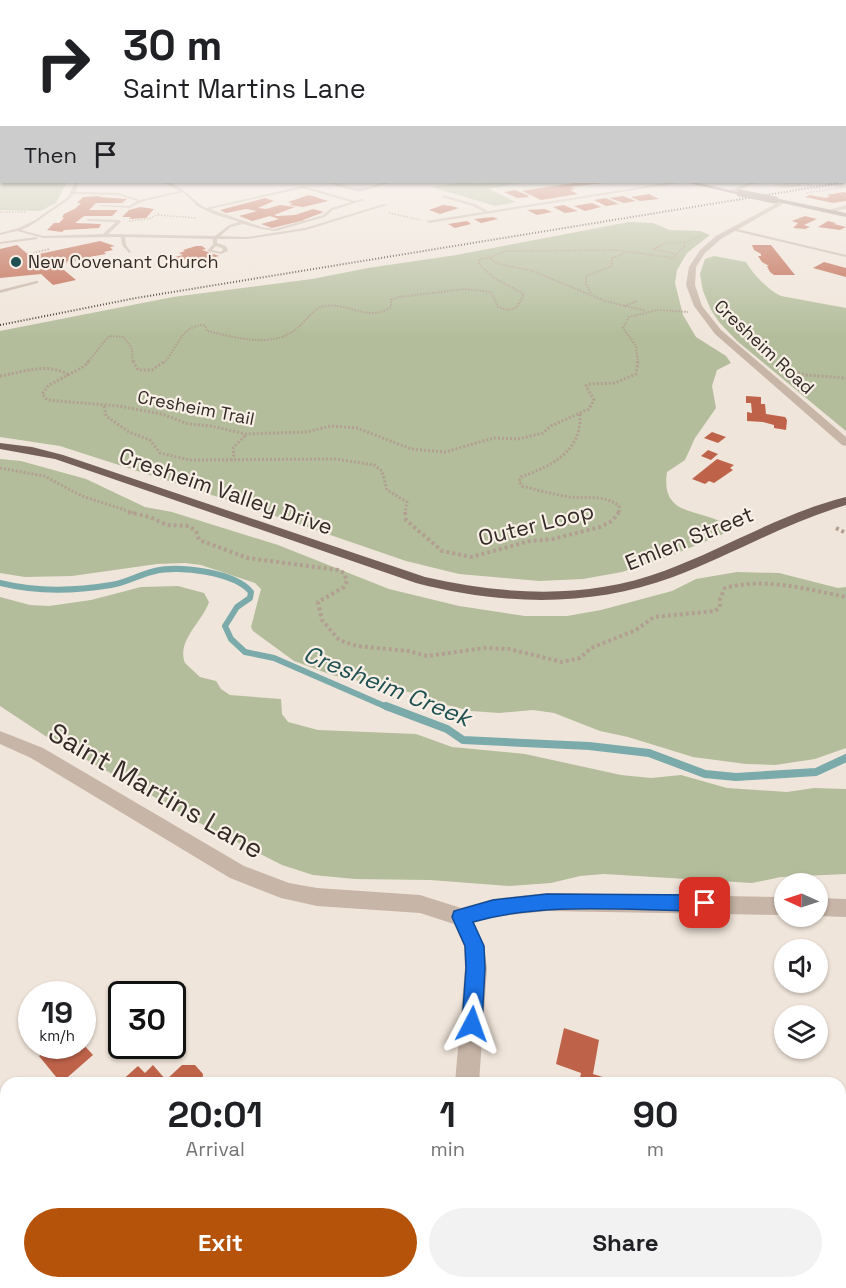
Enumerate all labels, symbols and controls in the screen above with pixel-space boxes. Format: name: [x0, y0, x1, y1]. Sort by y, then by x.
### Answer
text: 30 m: [123, 19, 222, 72]
icon: right: [24, 24, 102, 102]
text: Saint Martins Lane: [123, 71, 366, 106]
icon: arrive: [89, 138, 122, 171]
text: Then: [24, 141, 77, 169]
place label: New Covenant Church: [28, 250, 219, 273]
marker: New Covenant Church: [9, 255, 23, 269]
street label: Cresheim Road: [709, 294, 819, 399]
street label: Cresheim Trail: [136, 385, 257, 430]
street label: Cresheim Valley Drive: [116, 441, 336, 541]
street label: Outer Loop: [475, 496, 597, 552]
street label: Emlen Street: [621, 500, 757, 576]
water label: Cresheim Creek: [299, 638, 478, 734]
street label: Saint Martins Lane: [42, 715, 270, 866]
north arrow: [774, 873, 828, 927]
map controls: [774, 873, 828, 1059]
pin: [679, 877, 730, 928]
icon: arrive: [688, 886, 721, 919]
button: sound: [774, 939, 828, 993]
speed limit sign: 30: [108, 981, 186, 1059]
position arrow: [440, 992, 504, 1056]
text: 19: [41, 993, 73, 1032]
button: layers: [774, 1005, 828, 1059]
text: km/h: [39, 1026, 75, 1045]
text: 20:01: [168, 1092, 263, 1138]
text: 1: [440, 1092, 456, 1138]
text: 90: [633, 1092, 678, 1138]
text: Arrival: [186, 1136, 245, 1162]
text: min: [431, 1136, 465, 1162]
text: m: [647, 1136, 664, 1162]
button: Exit: [24, 1208, 417, 1277]
button: Share: [429, 1208, 822, 1277]

